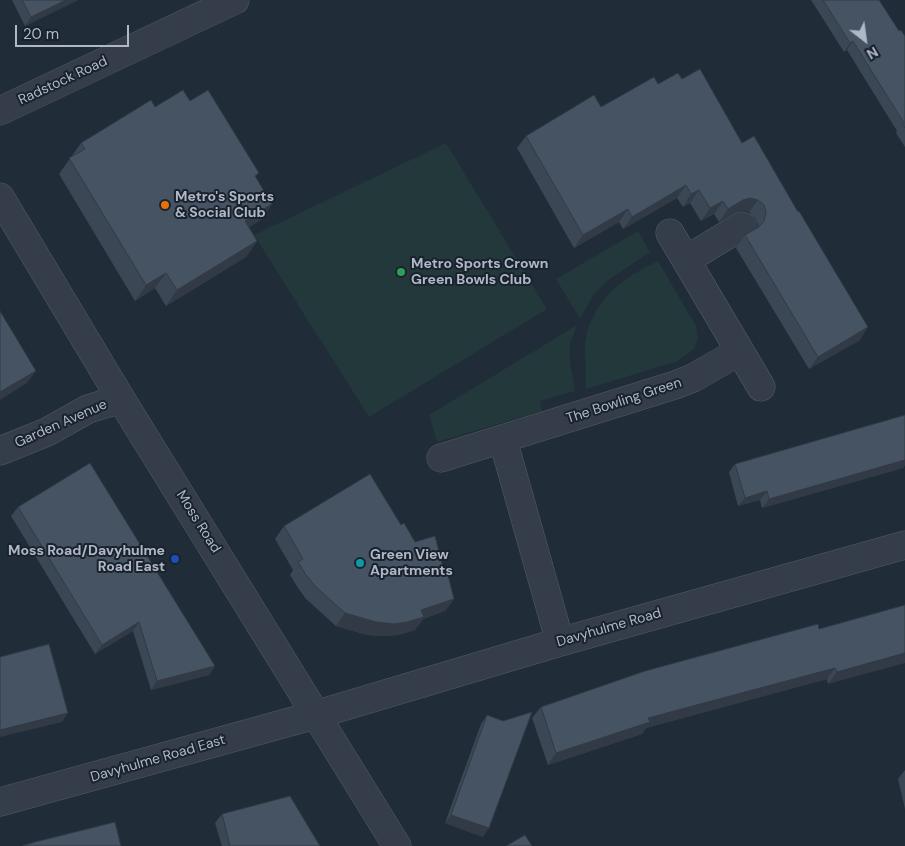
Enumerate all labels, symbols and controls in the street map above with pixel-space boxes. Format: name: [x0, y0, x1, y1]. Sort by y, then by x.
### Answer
scale bar: [18, 15, 131, 47]
north arrow: [840, 15, 890, 65]
text: 20 m: [23, 24, 59, 44]
text: N: [864, 43, 881, 63]
street label: Radstock Road: [16, 53, 110, 109]
place label: Metro's Sports & Social Club: [175, 189, 274, 222]
marker: Metro's Sports & Social Club: [159, 199, 171, 211]
place label: Metro Sports Crown Green Bowls Club: [411, 256, 548, 288]
marker: Metro Sports Crown Green Bowls Club: [395, 266, 407, 278]
street label: The Bowling Green: [564, 374, 684, 428]
street label: Garden Avenue: [12, 396, 110, 452]
street label: Moss Road: [172, 488, 224, 556]
place label: Moss Road/Davyhulme Road East: [8, 543, 165, 576]
place label: Green View Apartments: [370, 547, 453, 580]
marker: Moss Road/Davyhulme Road East: [169, 553, 181, 565]
marker: Green View Apartments: [354, 557, 366, 569]
street label: Davyhulme Road: [555, 605, 663, 651]
street label: Davyhulme Road East: [89, 732, 227, 786]

